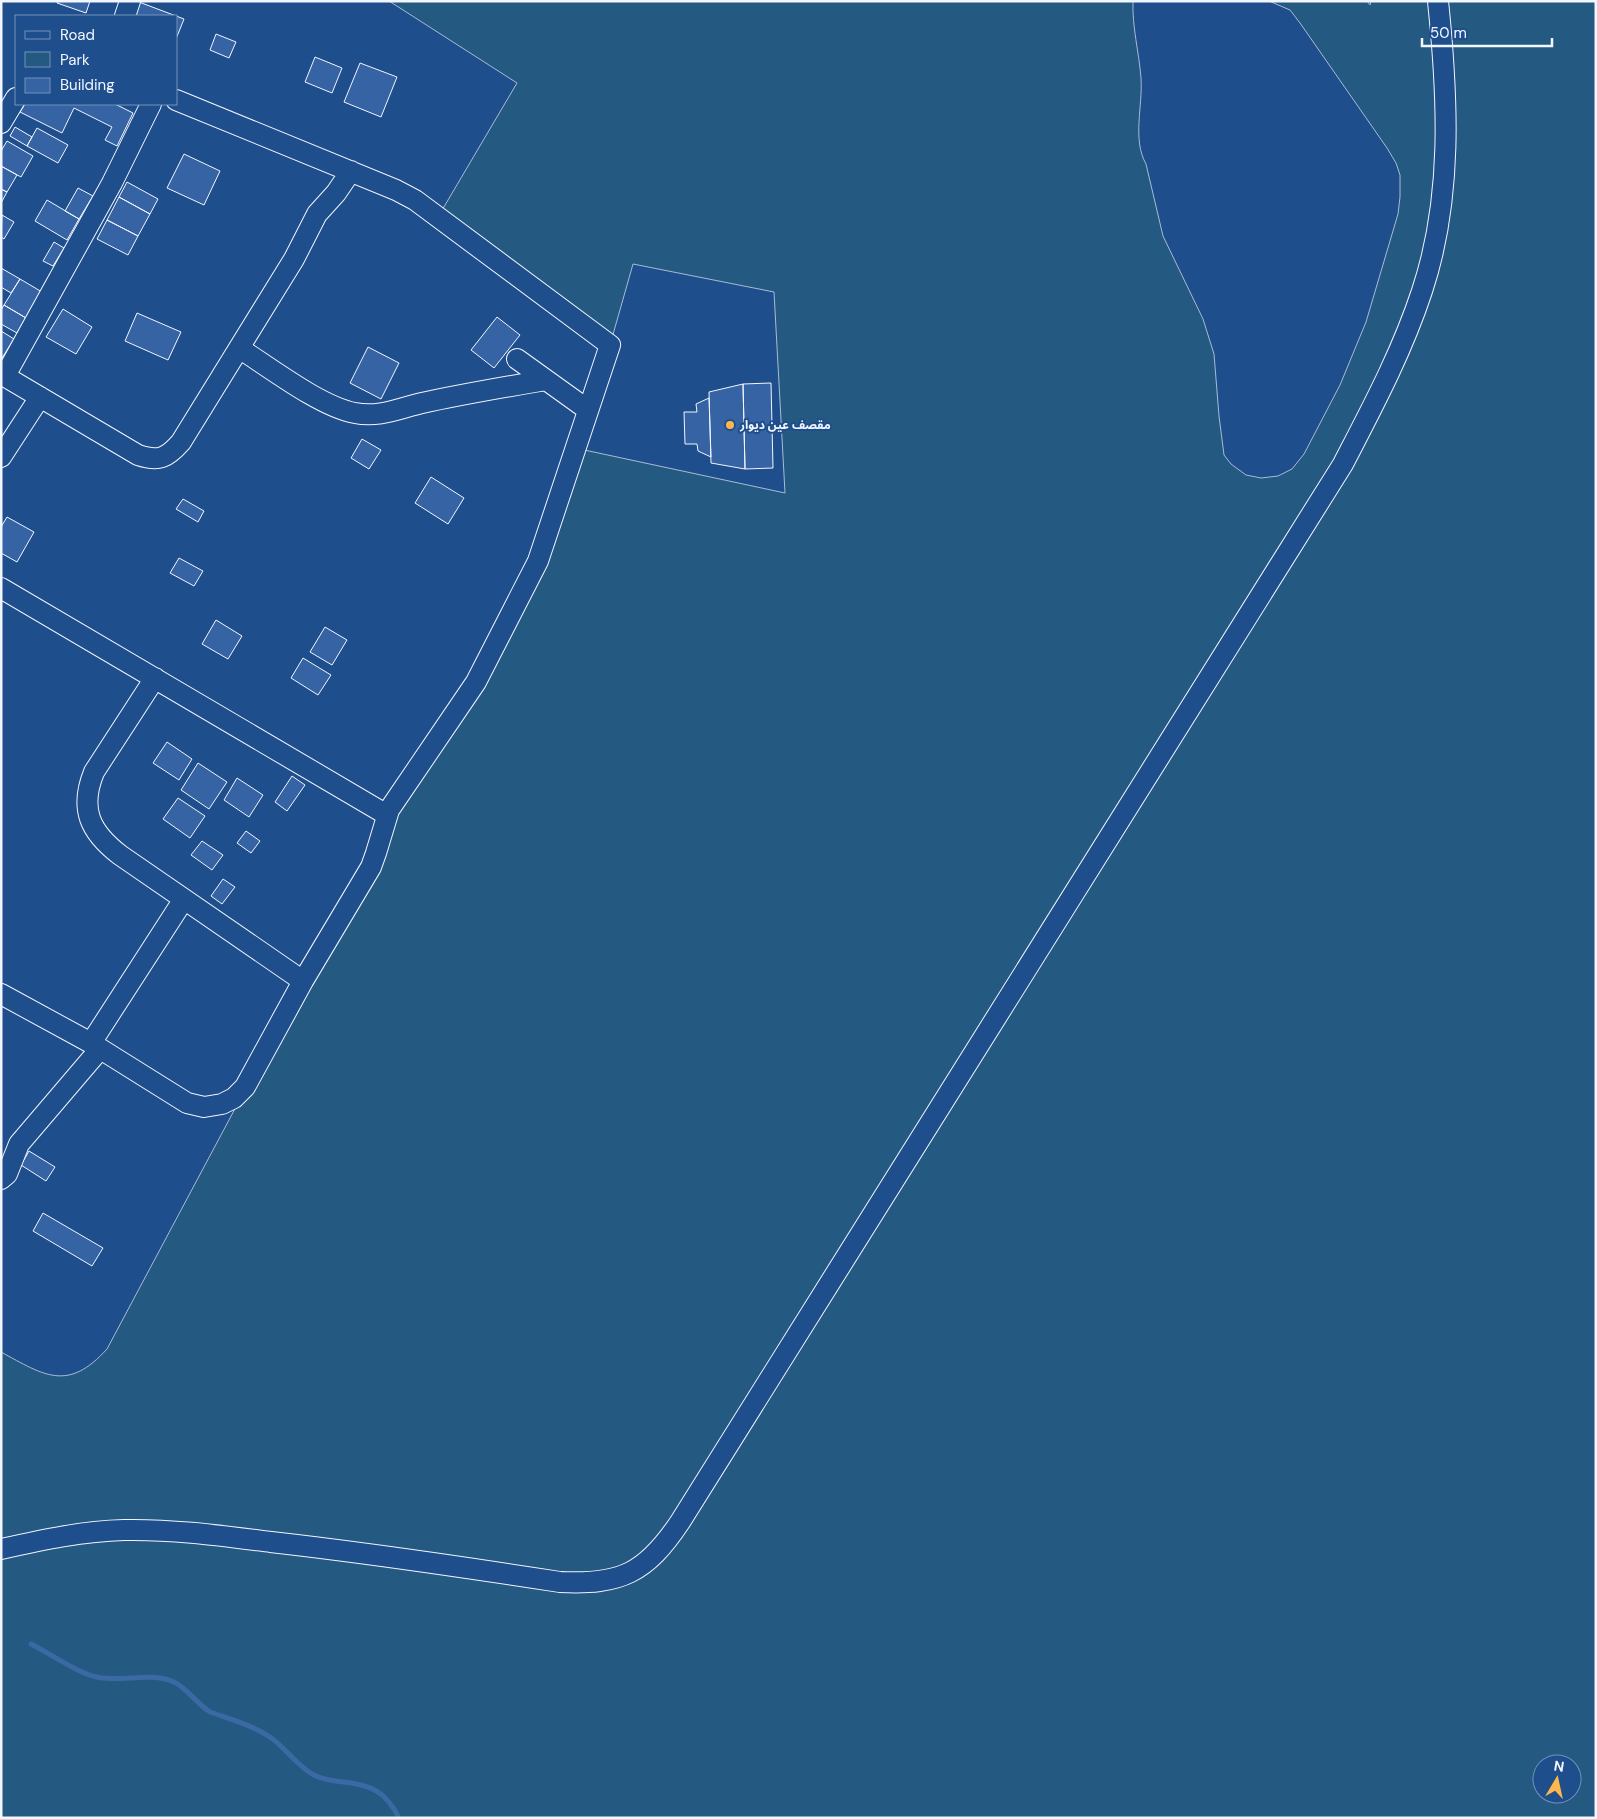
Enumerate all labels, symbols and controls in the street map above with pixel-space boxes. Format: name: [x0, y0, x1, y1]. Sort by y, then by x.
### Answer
legend: [15, 15, 178, 105]
scale bar: [1422, 15, 1552, 47]
text: 50 m: [1430, 23, 1467, 43]
text: Road: [60, 25, 95, 45]
text: Park: [60, 50, 90, 70]
text: Building: [60, 75, 115, 95]
place label: مقصف عين ديوار: [739, 417, 831, 433]
marker: مقصف عين ديوار: [724, 419, 736, 431]
north arrow: [1532, 1754, 1582, 1804]
text: N: [1553, 1756, 1565, 1776]

